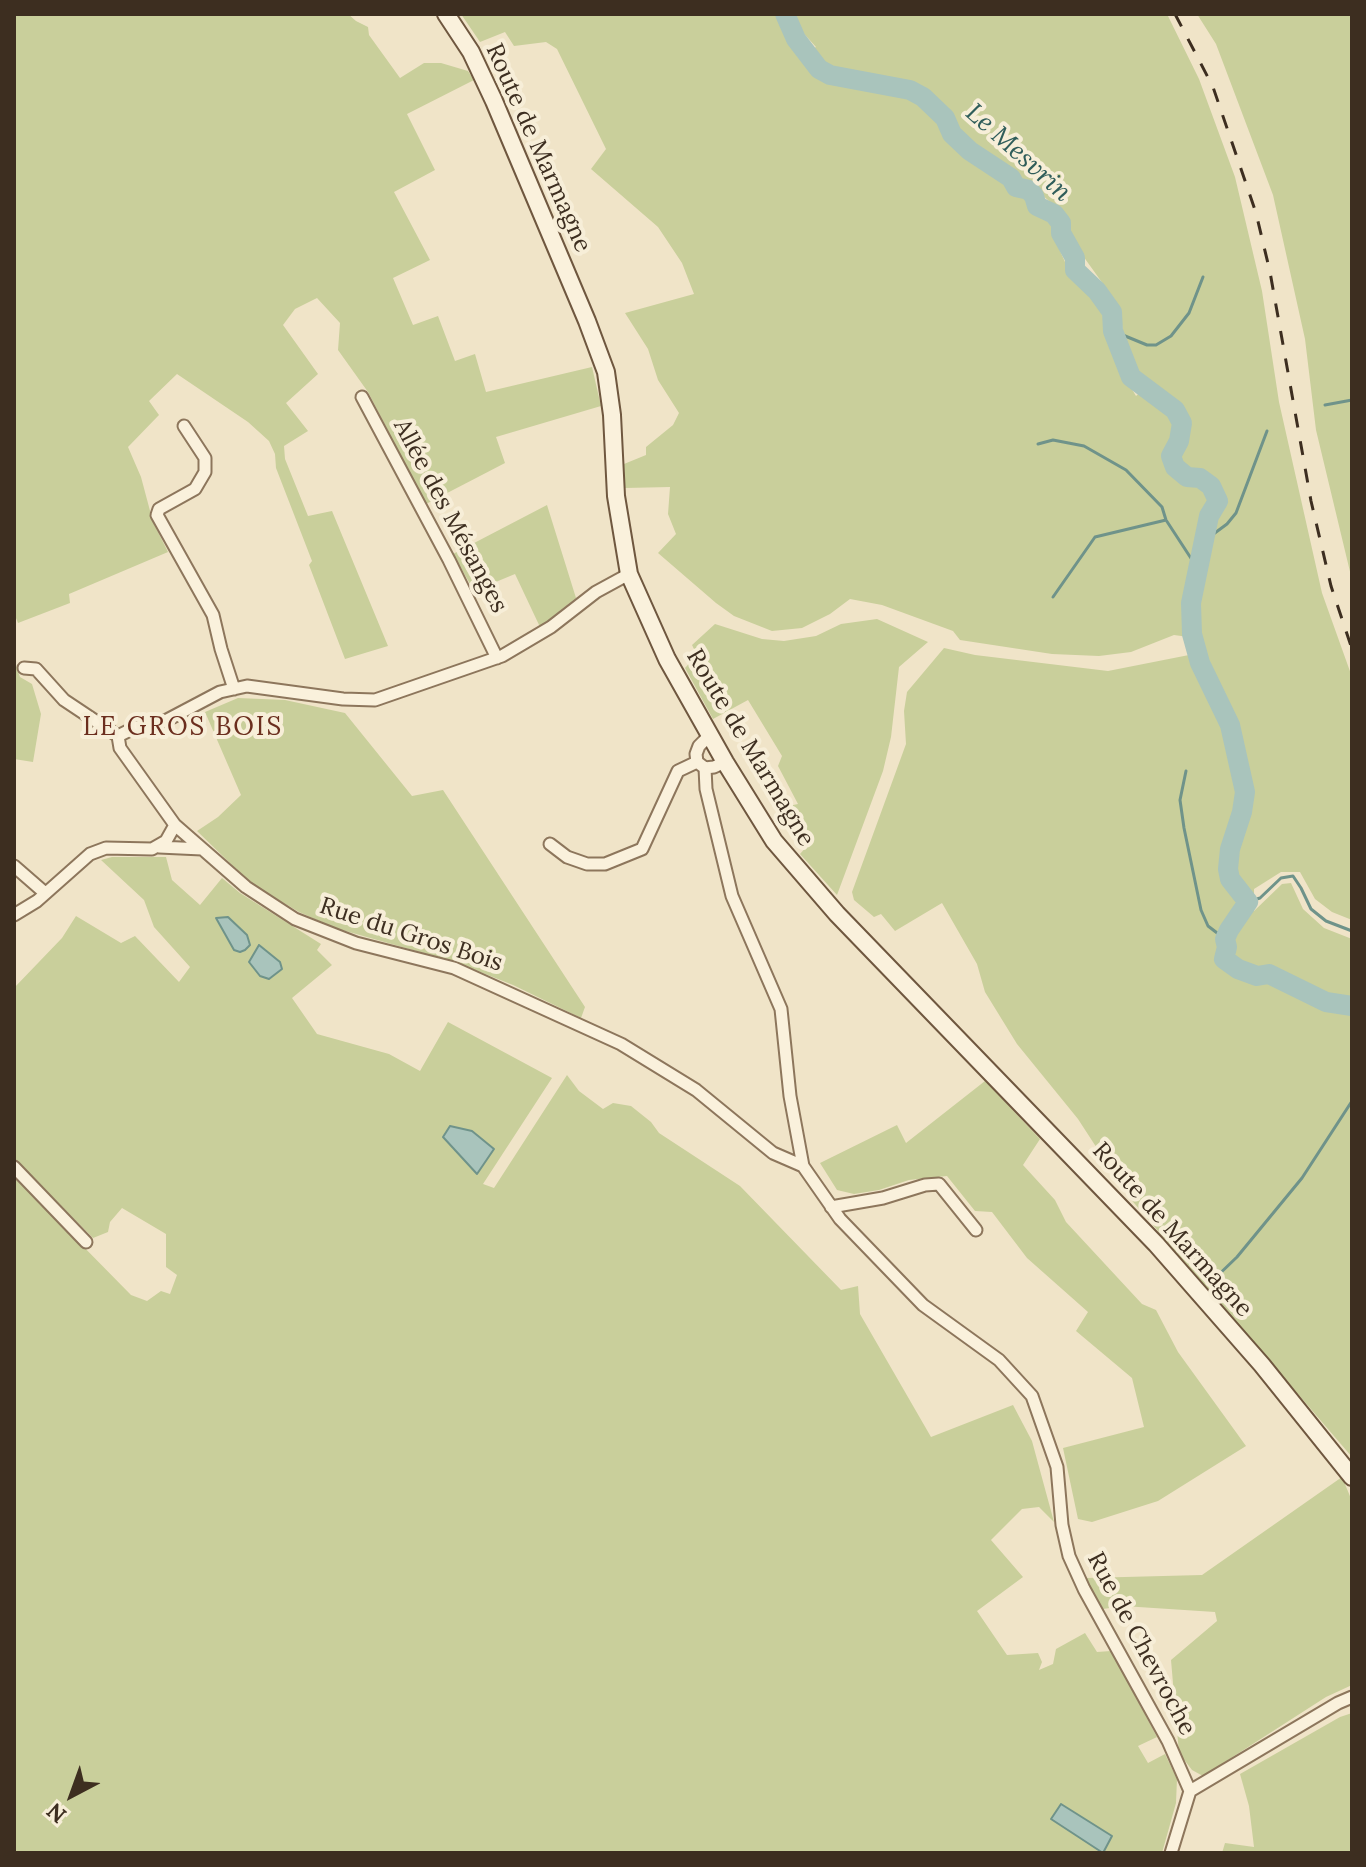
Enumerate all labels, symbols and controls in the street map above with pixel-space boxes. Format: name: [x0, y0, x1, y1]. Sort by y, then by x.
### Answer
street label: Route de Marmagne: [479, 39, 597, 257]
water label: Le Mesvrin: [959, 98, 1077, 208]
street label: Allée des Mésanges: [387, 414, 513, 618]
street label: Route de Marmagne: [680, 644, 820, 852]
district label: LE GROS BOIS: [83, 712, 283, 744]
street label: Rue du Gros Bois: [316, 892, 506, 978]
street label: Route de Marmagne: [1086, 1137, 1258, 1323]
street label: Rue de Chevroche: [1081, 1548, 1201, 1740]
north arrow: [32, 1755, 112, 1835]
text: N: [41, 1797, 72, 1829]

